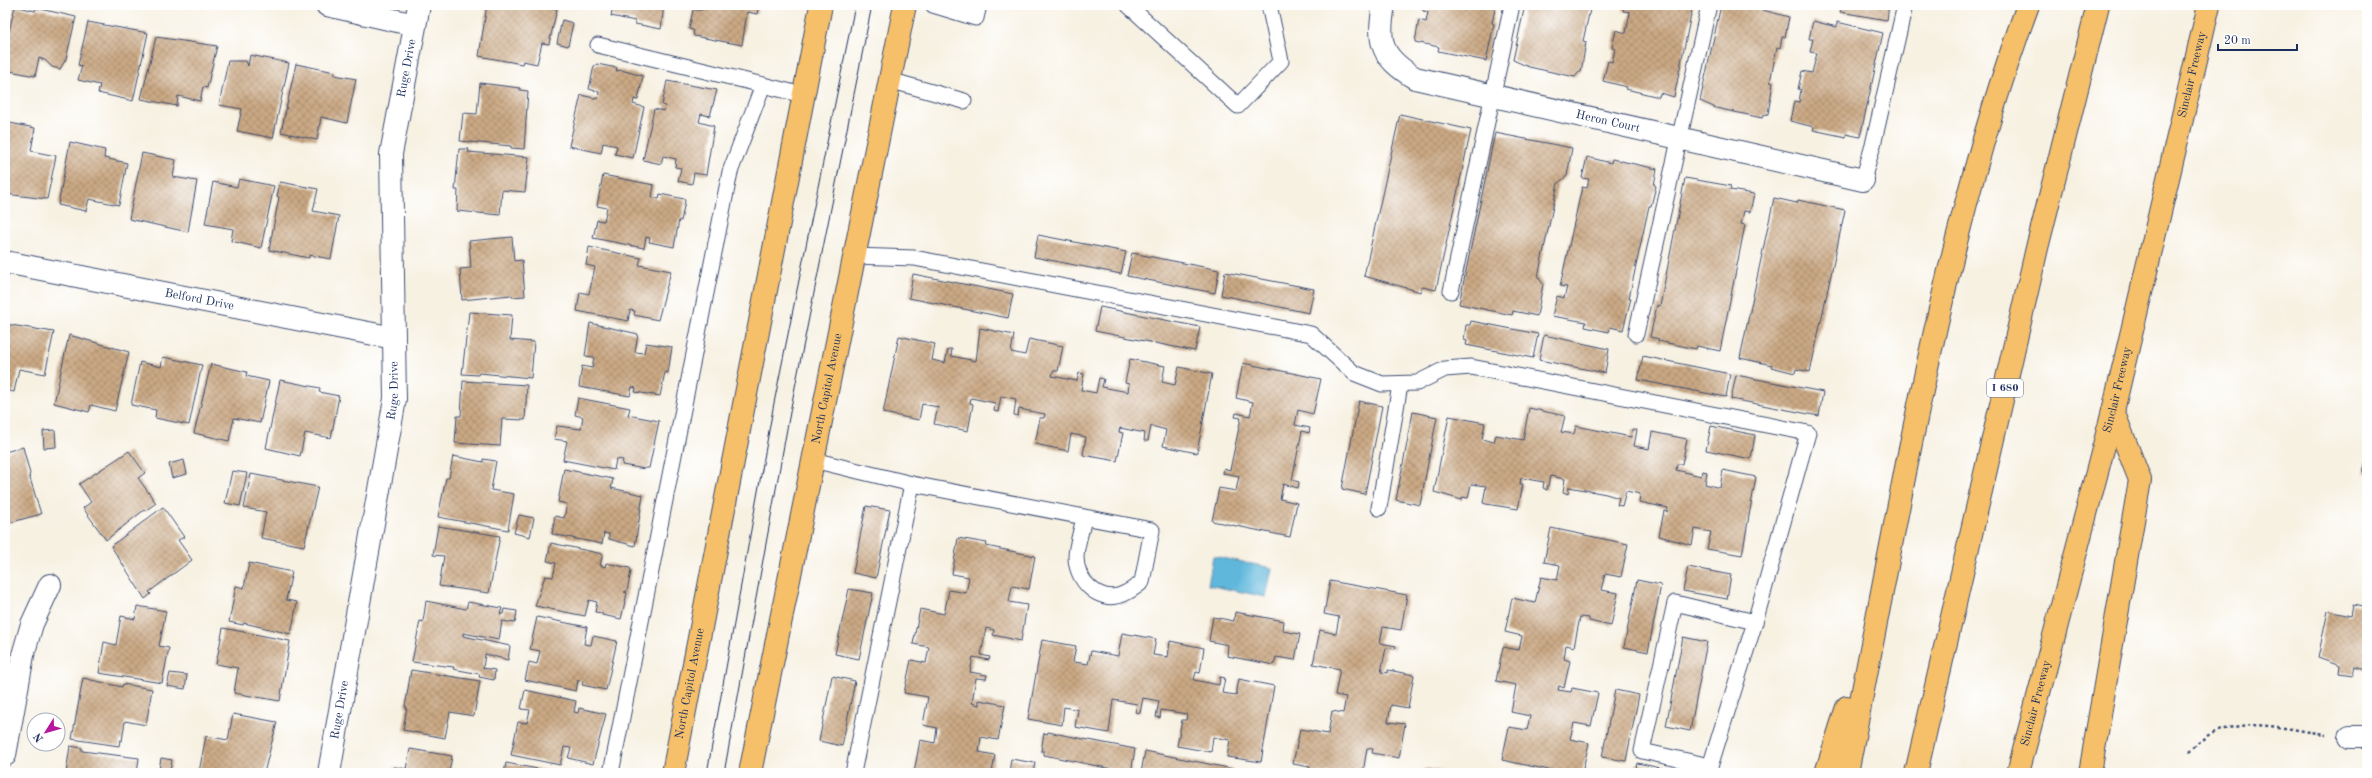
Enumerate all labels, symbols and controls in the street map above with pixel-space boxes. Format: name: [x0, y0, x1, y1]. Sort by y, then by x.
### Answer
scale bar: [2218, 26, 2297, 52]
street label: Sinclair Freeway: [2177, 30, 2209, 119]
text: 20 m: [2224, 35, 2251, 47]
street label: Ruge Drive: [396, 38, 419, 99]
street label: Heron Court: [1575, 109, 1641, 135]
street label: Belford Drive: [164, 287, 235, 313]
street label: North Capitol Avenue: [811, 332, 845, 445]
street label: Sinclair Freeway: [2102, 345, 2134, 434]
street label: Ruge Drive: [385, 361, 401, 421]
road number: I 680: [1987, 379, 2023, 397]
street label: North Capitol Avenue: [674, 627, 707, 740]
street label: Sinclair Freeway: [2019, 659, 2053, 748]
street label: Ruge Drive: [329, 679, 351, 740]
north arrow: [26, 712, 66, 752]
text: N: [32, 730, 46, 744]

